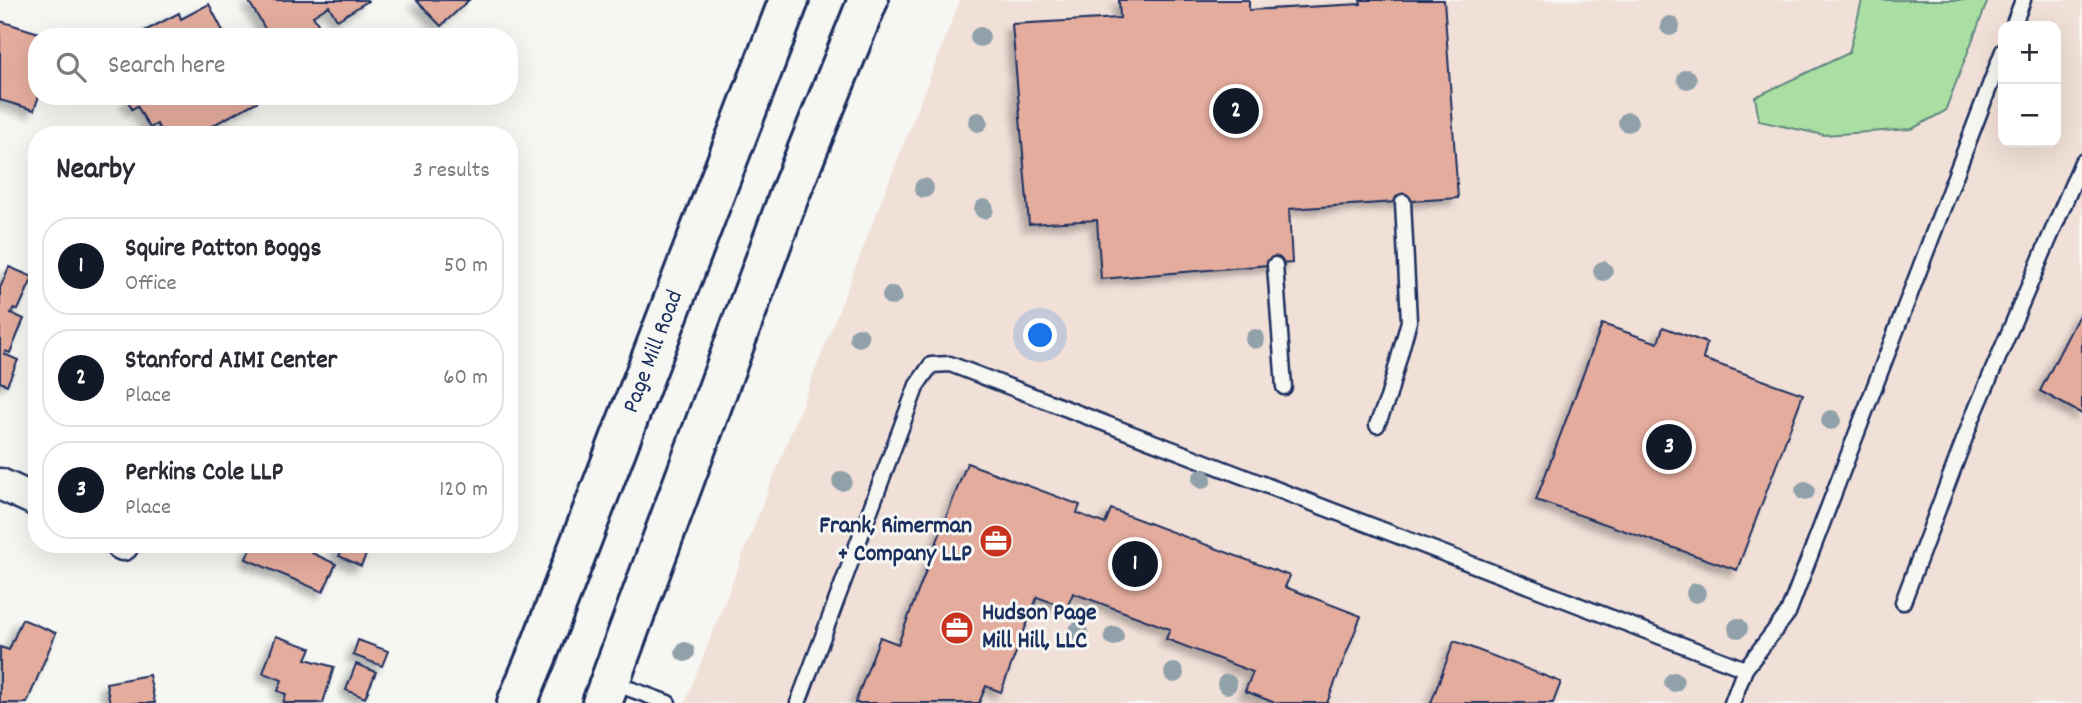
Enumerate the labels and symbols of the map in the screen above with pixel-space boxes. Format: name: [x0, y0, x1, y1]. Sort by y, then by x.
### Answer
pin: 2: [1213, 85, 1259, 137]
street label: Page Mill Road: [615, 286, 693, 418]
your location: [1023, 318, 1057, 352]
pin: 3: [1646, 421, 1692, 473]
place label: Frank, Rimerman + Company LLP: [819, 510, 972, 572]
office icon: Frank, Rimerman + Company LLP: [977, 522, 1015, 560]
pin: 1: [1112, 538, 1158, 590]
place label: Hudson Page Mill Hill, LLC: [982, 597, 1097, 659]
office icon: Hudson Page Mill Hill, LLC: [938, 609, 976, 647]

